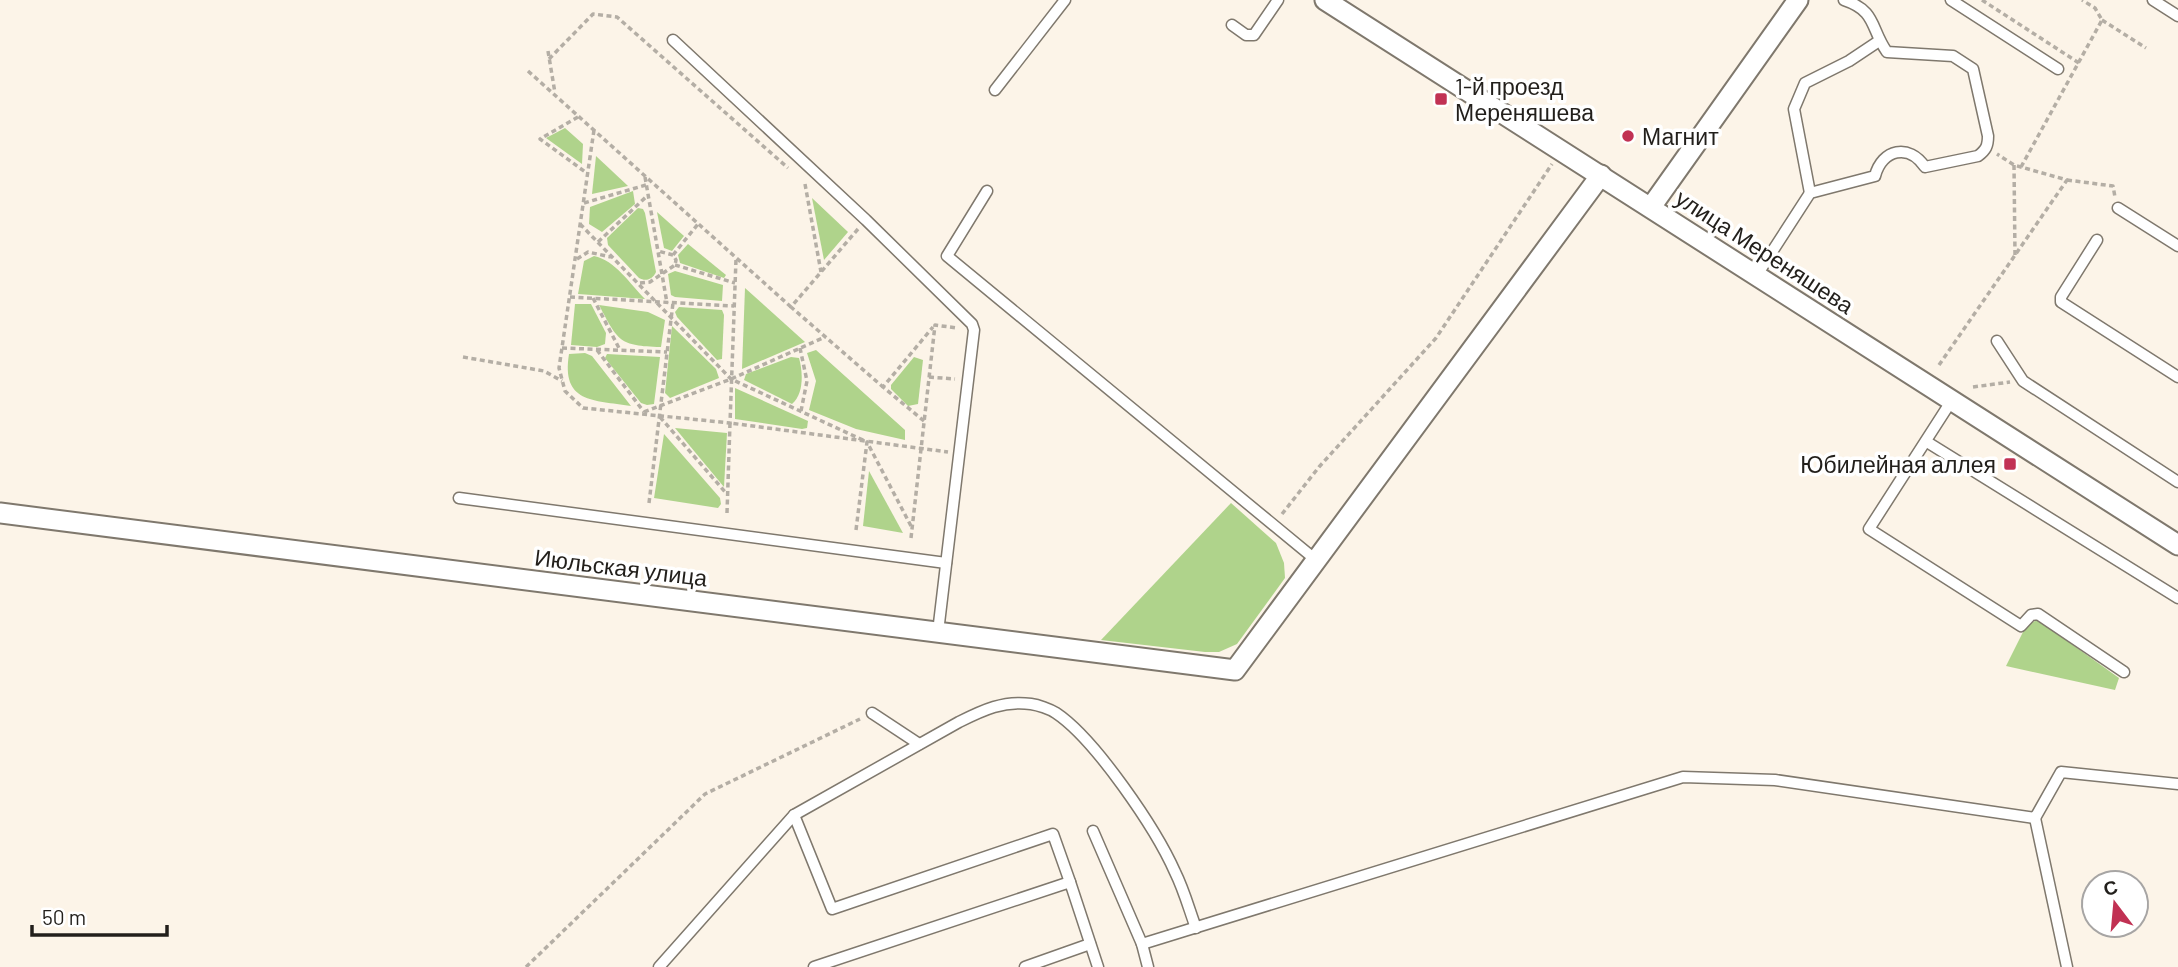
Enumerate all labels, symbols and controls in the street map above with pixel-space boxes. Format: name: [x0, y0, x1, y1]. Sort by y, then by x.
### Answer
place label: 1-й проезд Мереняшева: [1455, 72, 1594, 126]
marker: 1-й проезд Мереняшева: [1433, 91, 1449, 107]
place label: Магнит: [1642, 122, 1719, 150]
marker: Магнит: [1620, 128, 1636, 144]
street label: улица Мереняшева: [1671, 183, 1860, 319]
place label: Юбилейная аллея: [1800, 450, 1996, 478]
marker: Юбилейная аллея: [2002, 456, 2018, 472]
street label: Июльская улица: [533, 543, 709, 592]
north arrow: [2080, 869, 2150, 939]
text: С: [2100, 874, 2120, 900]
scale bar: [32, 894, 166, 938]
text: 50 m: [42, 904, 86, 929]

